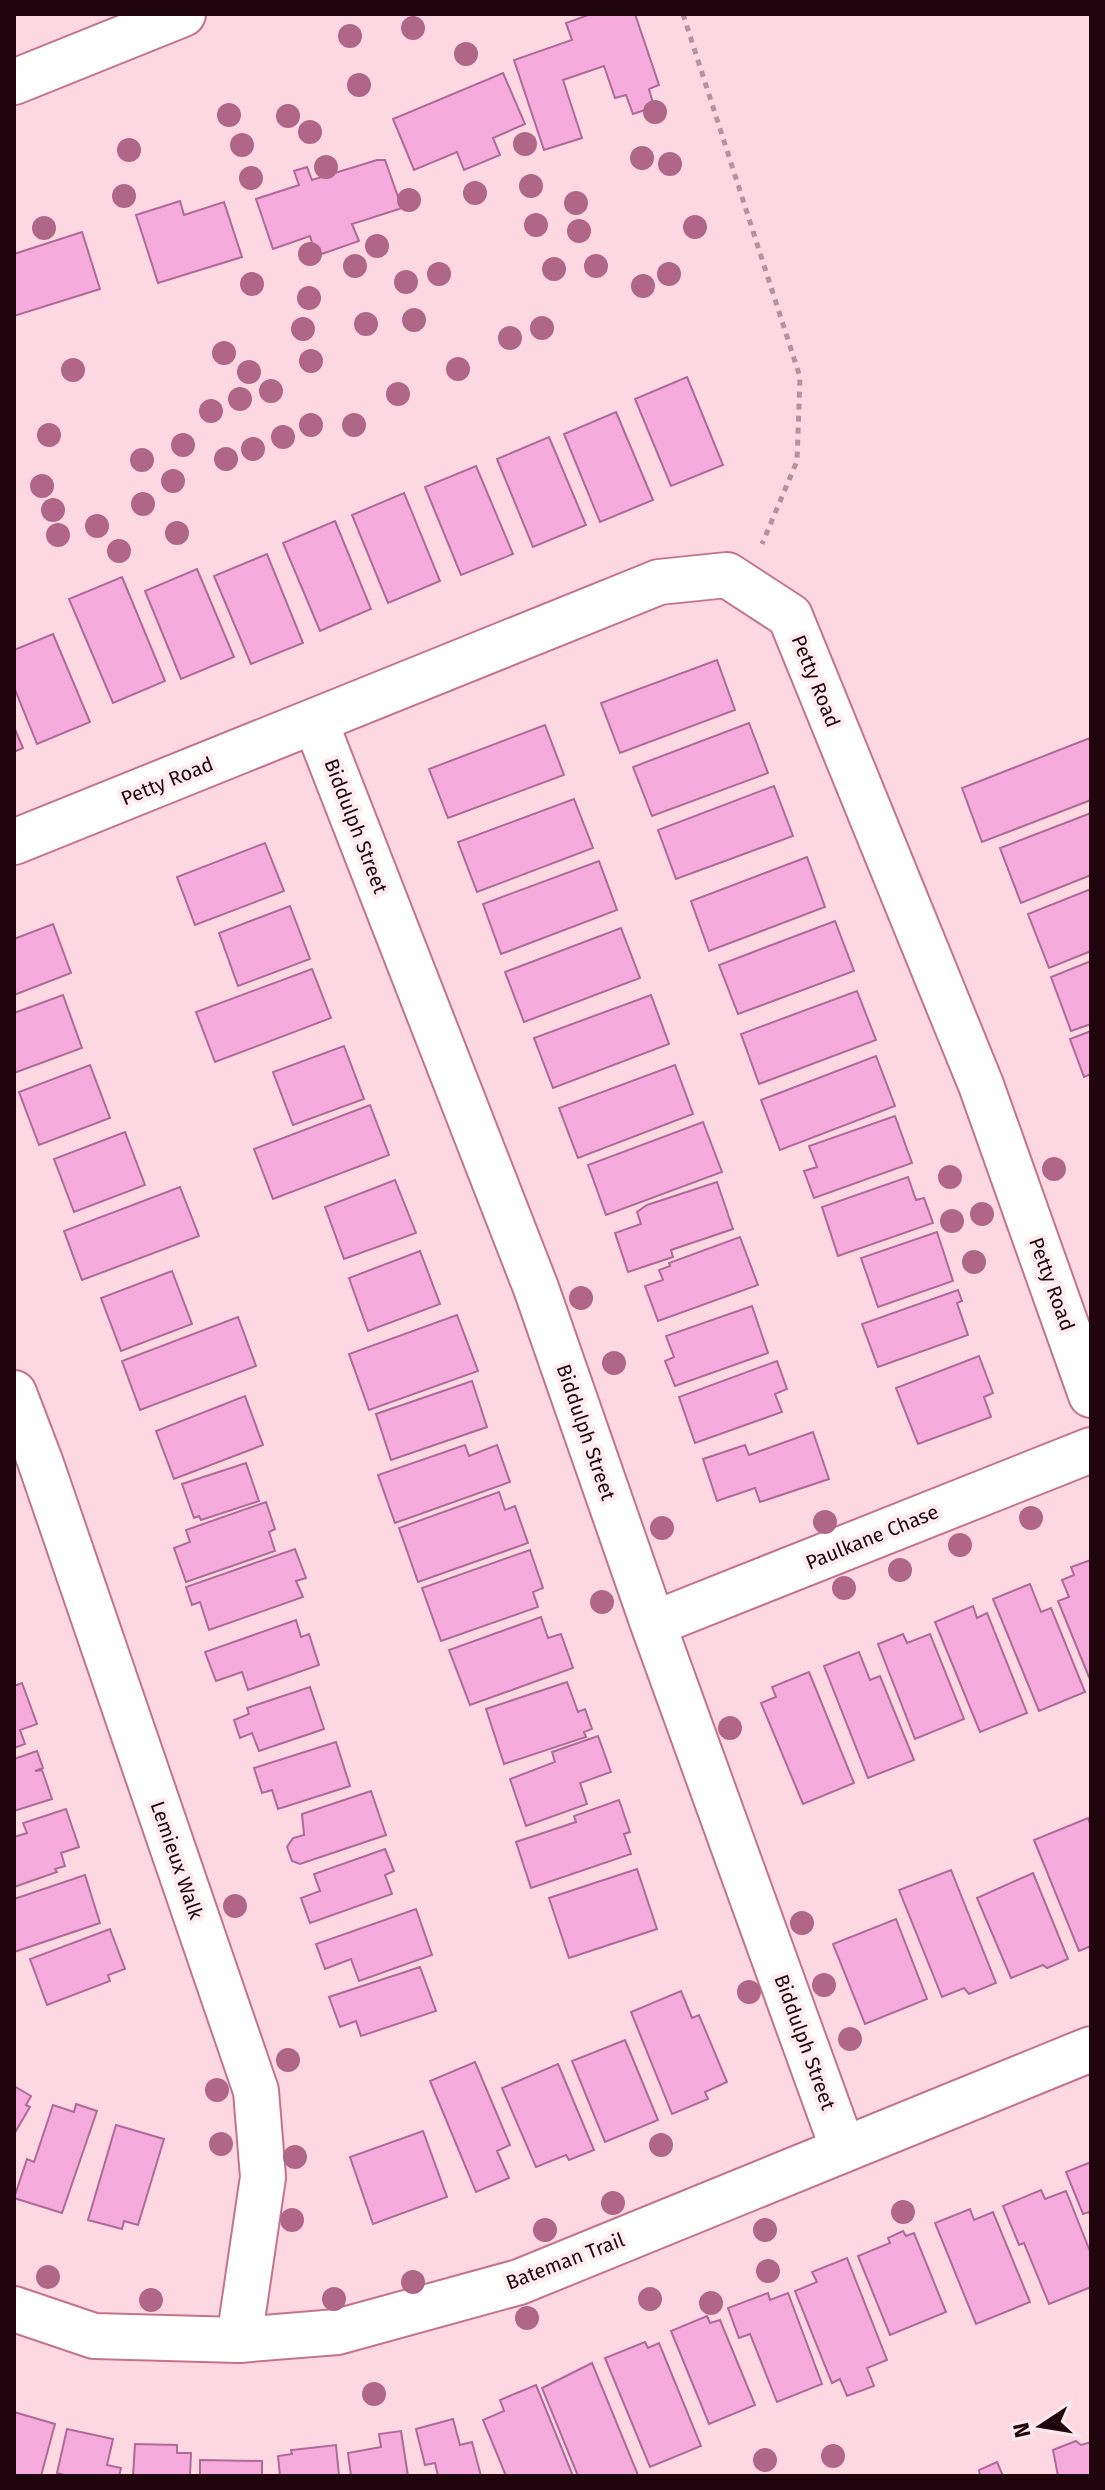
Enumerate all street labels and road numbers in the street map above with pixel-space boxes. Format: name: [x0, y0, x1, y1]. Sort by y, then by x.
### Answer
street label: Petty Road: [787, 631, 845, 731]
street label: Petty Road: [117, 752, 217, 810]
street label: Biddulph Street: [319, 755, 393, 897]
street label: Petty Road: [1024, 1234, 1080, 1334]
street label: Biddulph Street: [551, 1361, 621, 1504]
street label: Paulkane Chase: [802, 1499, 942, 1575]
street label: Lemieux Walk: [146, 1798, 209, 1923]
street label: Biddulph Street: [769, 1971, 841, 2114]
street label: Bateman Trail: [502, 2227, 628, 2295]

